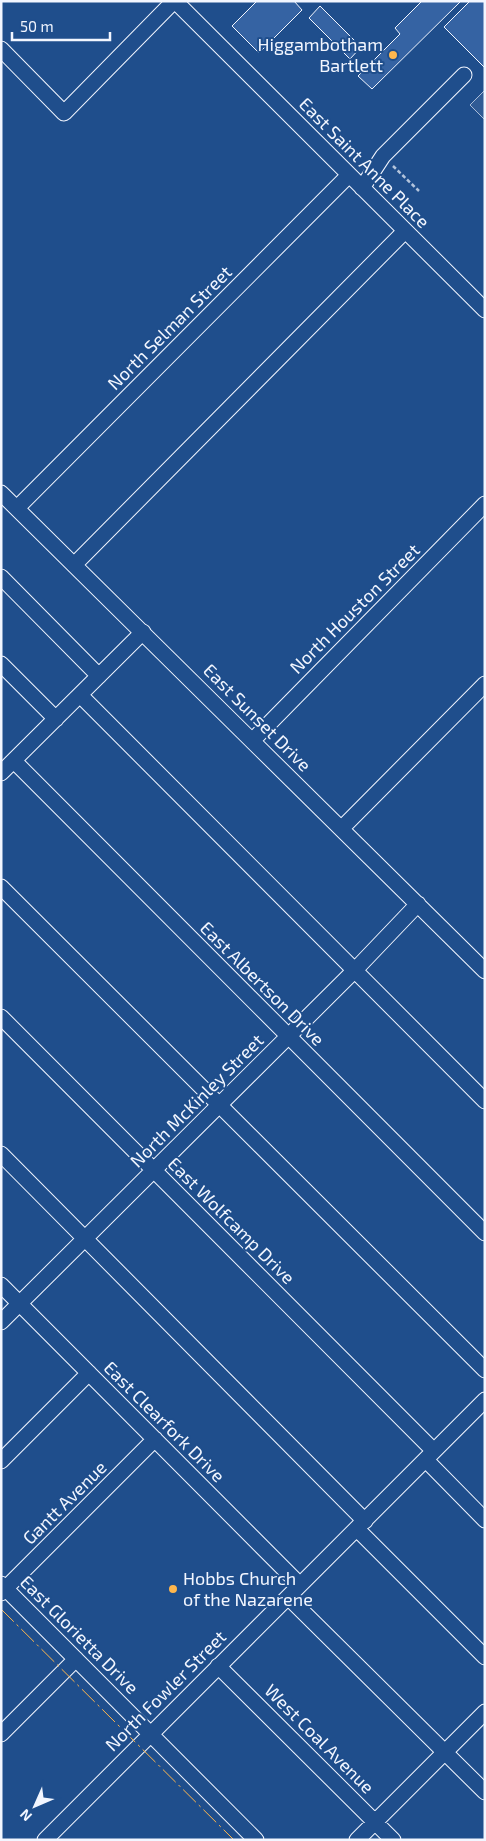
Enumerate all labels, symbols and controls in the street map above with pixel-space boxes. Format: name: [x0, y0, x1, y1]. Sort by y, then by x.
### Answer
scale bar: [12, 10, 110, 42]
text: 50 m: [20, 17, 54, 35]
place label: Higgambotham Bartlett: [257, 33, 383, 76]
marker: Higgambotham Bartlett: [387, 49, 399, 61]
street label: East Saint Anne Place: [295, 93, 434, 232]
street label: North Selman Street: [103, 260, 236, 394]
street label: North Houston Street: [285, 539, 424, 678]
street label: East Sunset Drive: [199, 659, 316, 776]
street label: East Albertson Drive: [196, 917, 329, 1050]
street label: North McKinley Street: [125, 1029, 268, 1172]
street label: East Wolfcamp Drive: [164, 1152, 300, 1288]
street label: East Clearfork Drive: [100, 1356, 230, 1486]
street label: Gantt Avenue: [18, 1456, 111, 1549]
place label: Hobbs Church of the Nazarene: [183, 1567, 313, 1610]
street label: East Glorietta Drive: [16, 1570, 144, 1698]
marker: Hobbs Church of the Nazarene: [167, 1583, 179, 1595]
street label: North Fowler Street: [100, 1625, 230, 1755]
street label: West Coal Avenue: [260, 1679, 379, 1798]
north arrow: [10, 1781, 60, 1831]
text: N: [16, 1806, 35, 1825]

